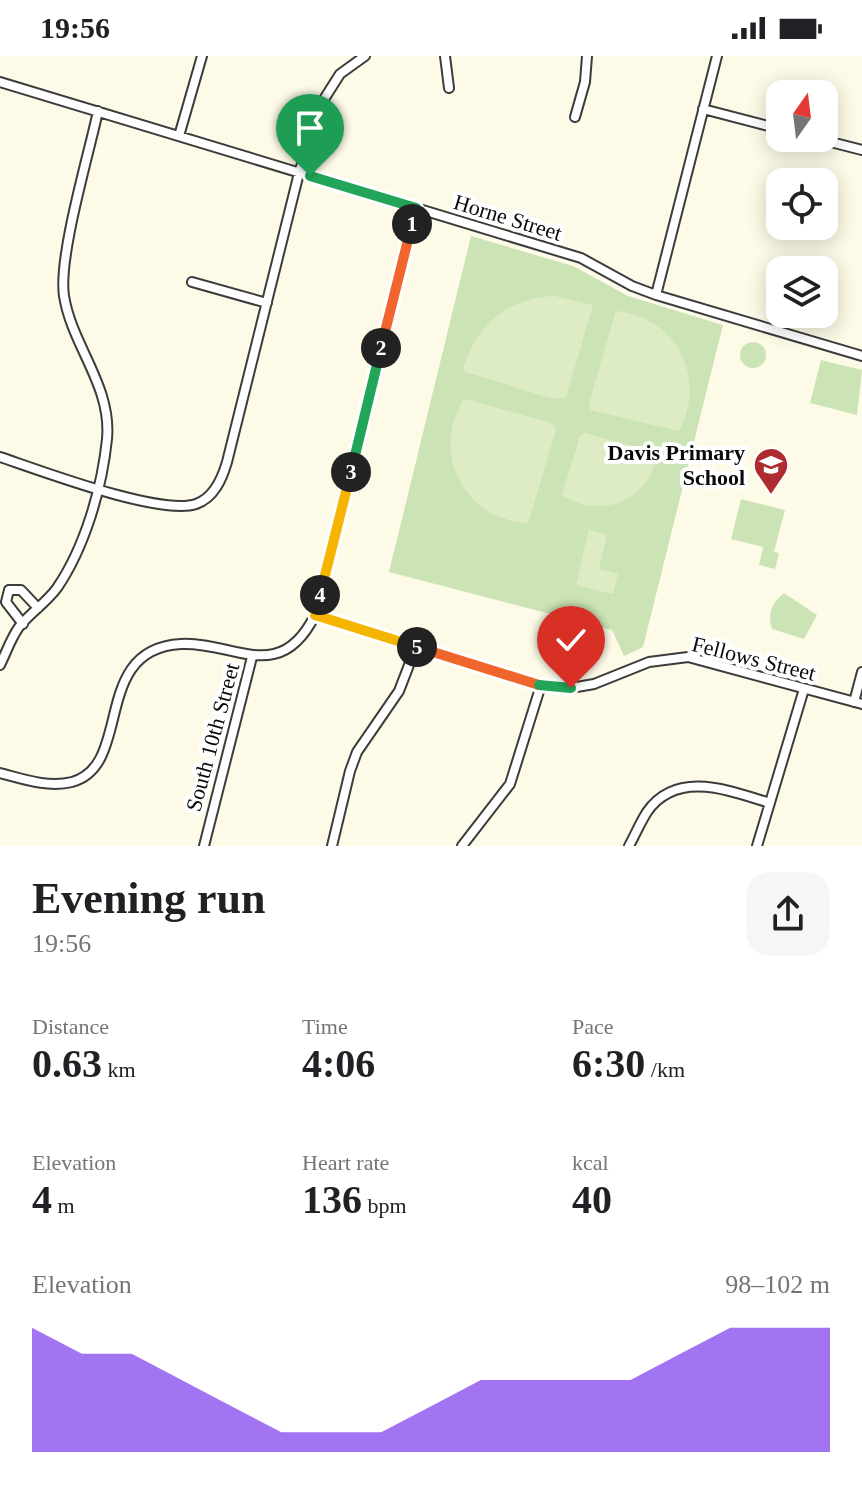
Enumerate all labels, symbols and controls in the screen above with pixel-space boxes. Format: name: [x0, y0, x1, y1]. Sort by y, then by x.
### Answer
text: 19:56: [40, 11, 110, 44]
north arrow: [766, 80, 838, 152]
map controls: [766, 80, 838, 328]
pin: [276, 94, 344, 176]
icon: arrive: [288, 106, 332, 150]
button: locate: [766, 168, 838, 240]
street label: Horne Street: [451, 189, 565, 246]
pin: 1: [392, 204, 432, 244]
text: 1: [407, 211, 418, 236]
button: layers: [766, 256, 838, 328]
pin: 2: [361, 328, 401, 368]
text: 2: [376, 335, 387, 360]
place label: Davis Primary School: [608, 440, 745, 490]
school or university icon: Davis Primary School: [752, 446, 790, 496]
pin: 3: [331, 452, 371, 492]
text: 3: [346, 459, 357, 484]
pin: 4: [300, 575, 340, 615]
text: 4: [315, 582, 326, 607]
pin: [537, 606, 605, 688]
icon: check: [549, 618, 593, 662]
pin: 5: [397, 627, 437, 667]
street label: Fellows Street: [689, 631, 818, 686]
text: 5: [412, 634, 423, 659]
street label: South 10th Street: [181, 660, 244, 814]
button: share: [746, 872, 830, 956]
text: Evening run: [32, 874, 266, 923]
text: 19:56: [32, 929, 91, 958]
text: Distance: [32, 1014, 109, 1039]
text: Time: [302, 1014, 348, 1039]
text: Pace: [572, 1014, 614, 1039]
text: 0.63: [32, 1041, 102, 1086]
text: 4:06: [302, 1041, 375, 1086]
text: 6:30: [572, 1041, 645, 1086]
text: km: [102, 1057, 136, 1082]
text: /km: [645, 1057, 685, 1082]
text: Elevation: [32, 1150, 116, 1175]
text: Heart rate: [302, 1150, 389, 1175]
text: kcal: [572, 1150, 609, 1175]
text: 4: [32, 1177, 52, 1222]
text: 136: [302, 1177, 362, 1222]
text: 40: [572, 1177, 612, 1222]
text: m: [52, 1193, 75, 1218]
text: bpm: [362, 1193, 407, 1218]
text: Elevation: [32, 1270, 132, 1299]
text: 98–102 m: [725, 1270, 830, 1299]

